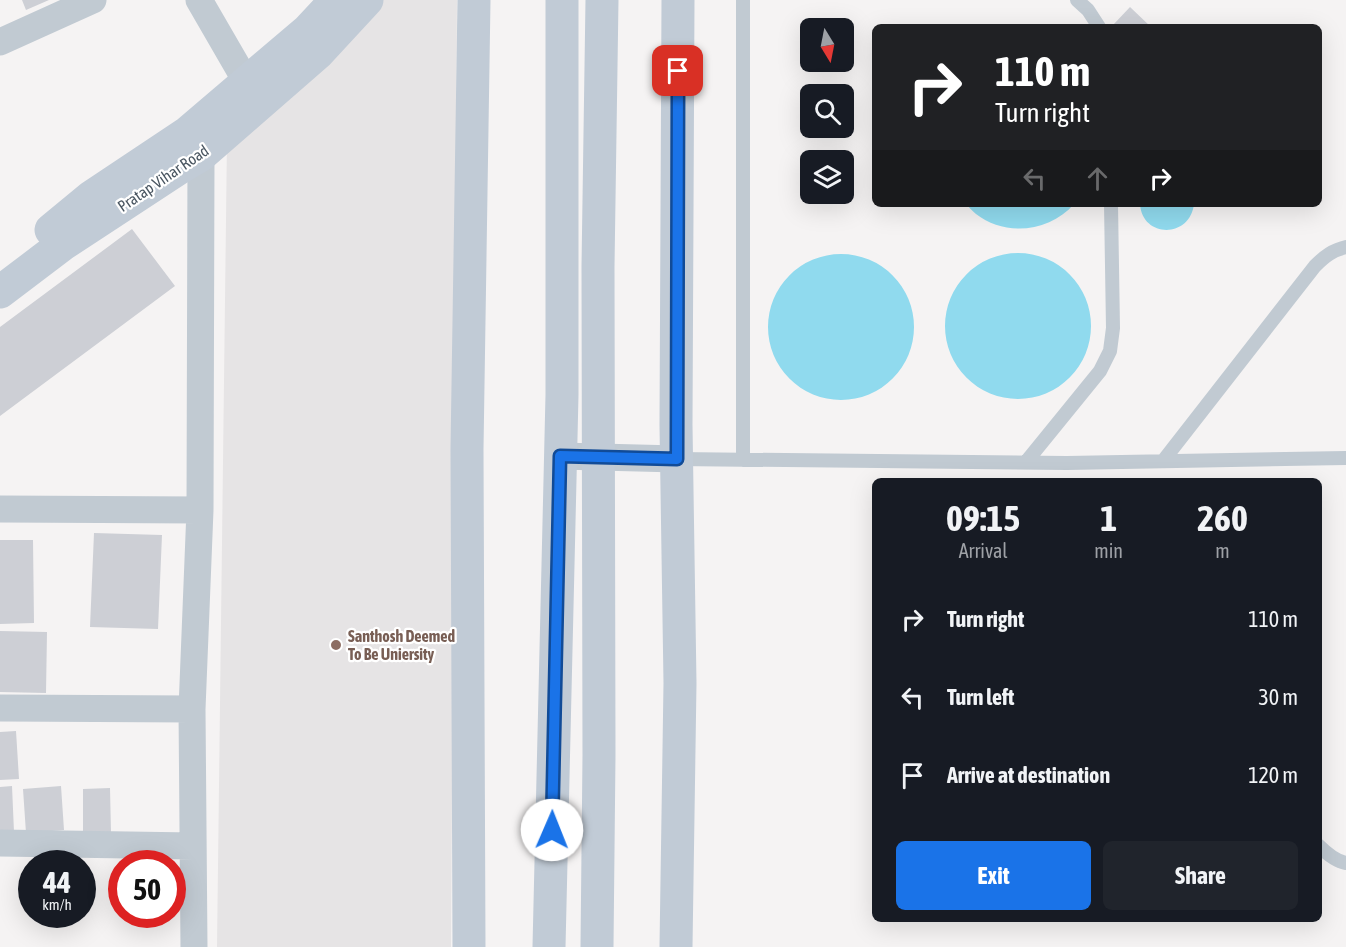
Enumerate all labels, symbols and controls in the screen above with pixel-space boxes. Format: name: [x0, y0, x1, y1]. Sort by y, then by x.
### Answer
north arrow: [800, 18, 854, 72]
map controls: [800, 18, 854, 204]
pin: [652, 45, 703, 96]
text: 110 m: [995, 47, 1090, 95]
icon: right: [896, 48, 974, 126]
icon: arrive: [661, 54, 694, 87]
button: search: [800, 84, 854, 138]
text: Turn right: [995, 97, 1090, 128]
street label: Pratap Vihar Road: [114, 141, 212, 216]
button: layers: [800, 150, 854, 204]
icon: left: [1018, 162, 1051, 195]
icon: ahead: [1081, 162, 1114, 195]
icon: right: [1144, 162, 1177, 195]
text: 09:15: [946, 497, 1020, 539]
text: 1: [1100, 497, 1117, 539]
text: 260: [1197, 497, 1248, 539]
text: Arrival: [959, 539, 1008, 562]
text: min: [1094, 539, 1123, 562]
text: m: [1215, 539, 1230, 562]
icon: right: [896, 603, 929, 636]
text: Turn right: [947, 606, 1024, 632]
text: 110 m: [1248, 606, 1298, 632]
place label: Santhosh Deemed To Be Uniersity: [348, 627, 456, 663]
marker: Santhosh Deemed To Be Uniersity: [329, 638, 343, 652]
icon: left: [896, 681, 929, 714]
text: Turn left: [947, 684, 1014, 710]
text: 30 m: [1258, 684, 1298, 710]
icon: arrive: [896, 759, 929, 792]
text: Arrive at destination: [947, 762, 1110, 788]
text: 120 m: [1248, 762, 1298, 788]
position arrow: [520, 798, 584, 862]
button: Exit: [896, 841, 1091, 910]
button: Share: [1103, 841, 1298, 910]
speed limit sign: 50: [108, 850, 186, 928]
text: 44: [43, 865, 71, 899]
text: km/h: [42, 896, 72, 913]

